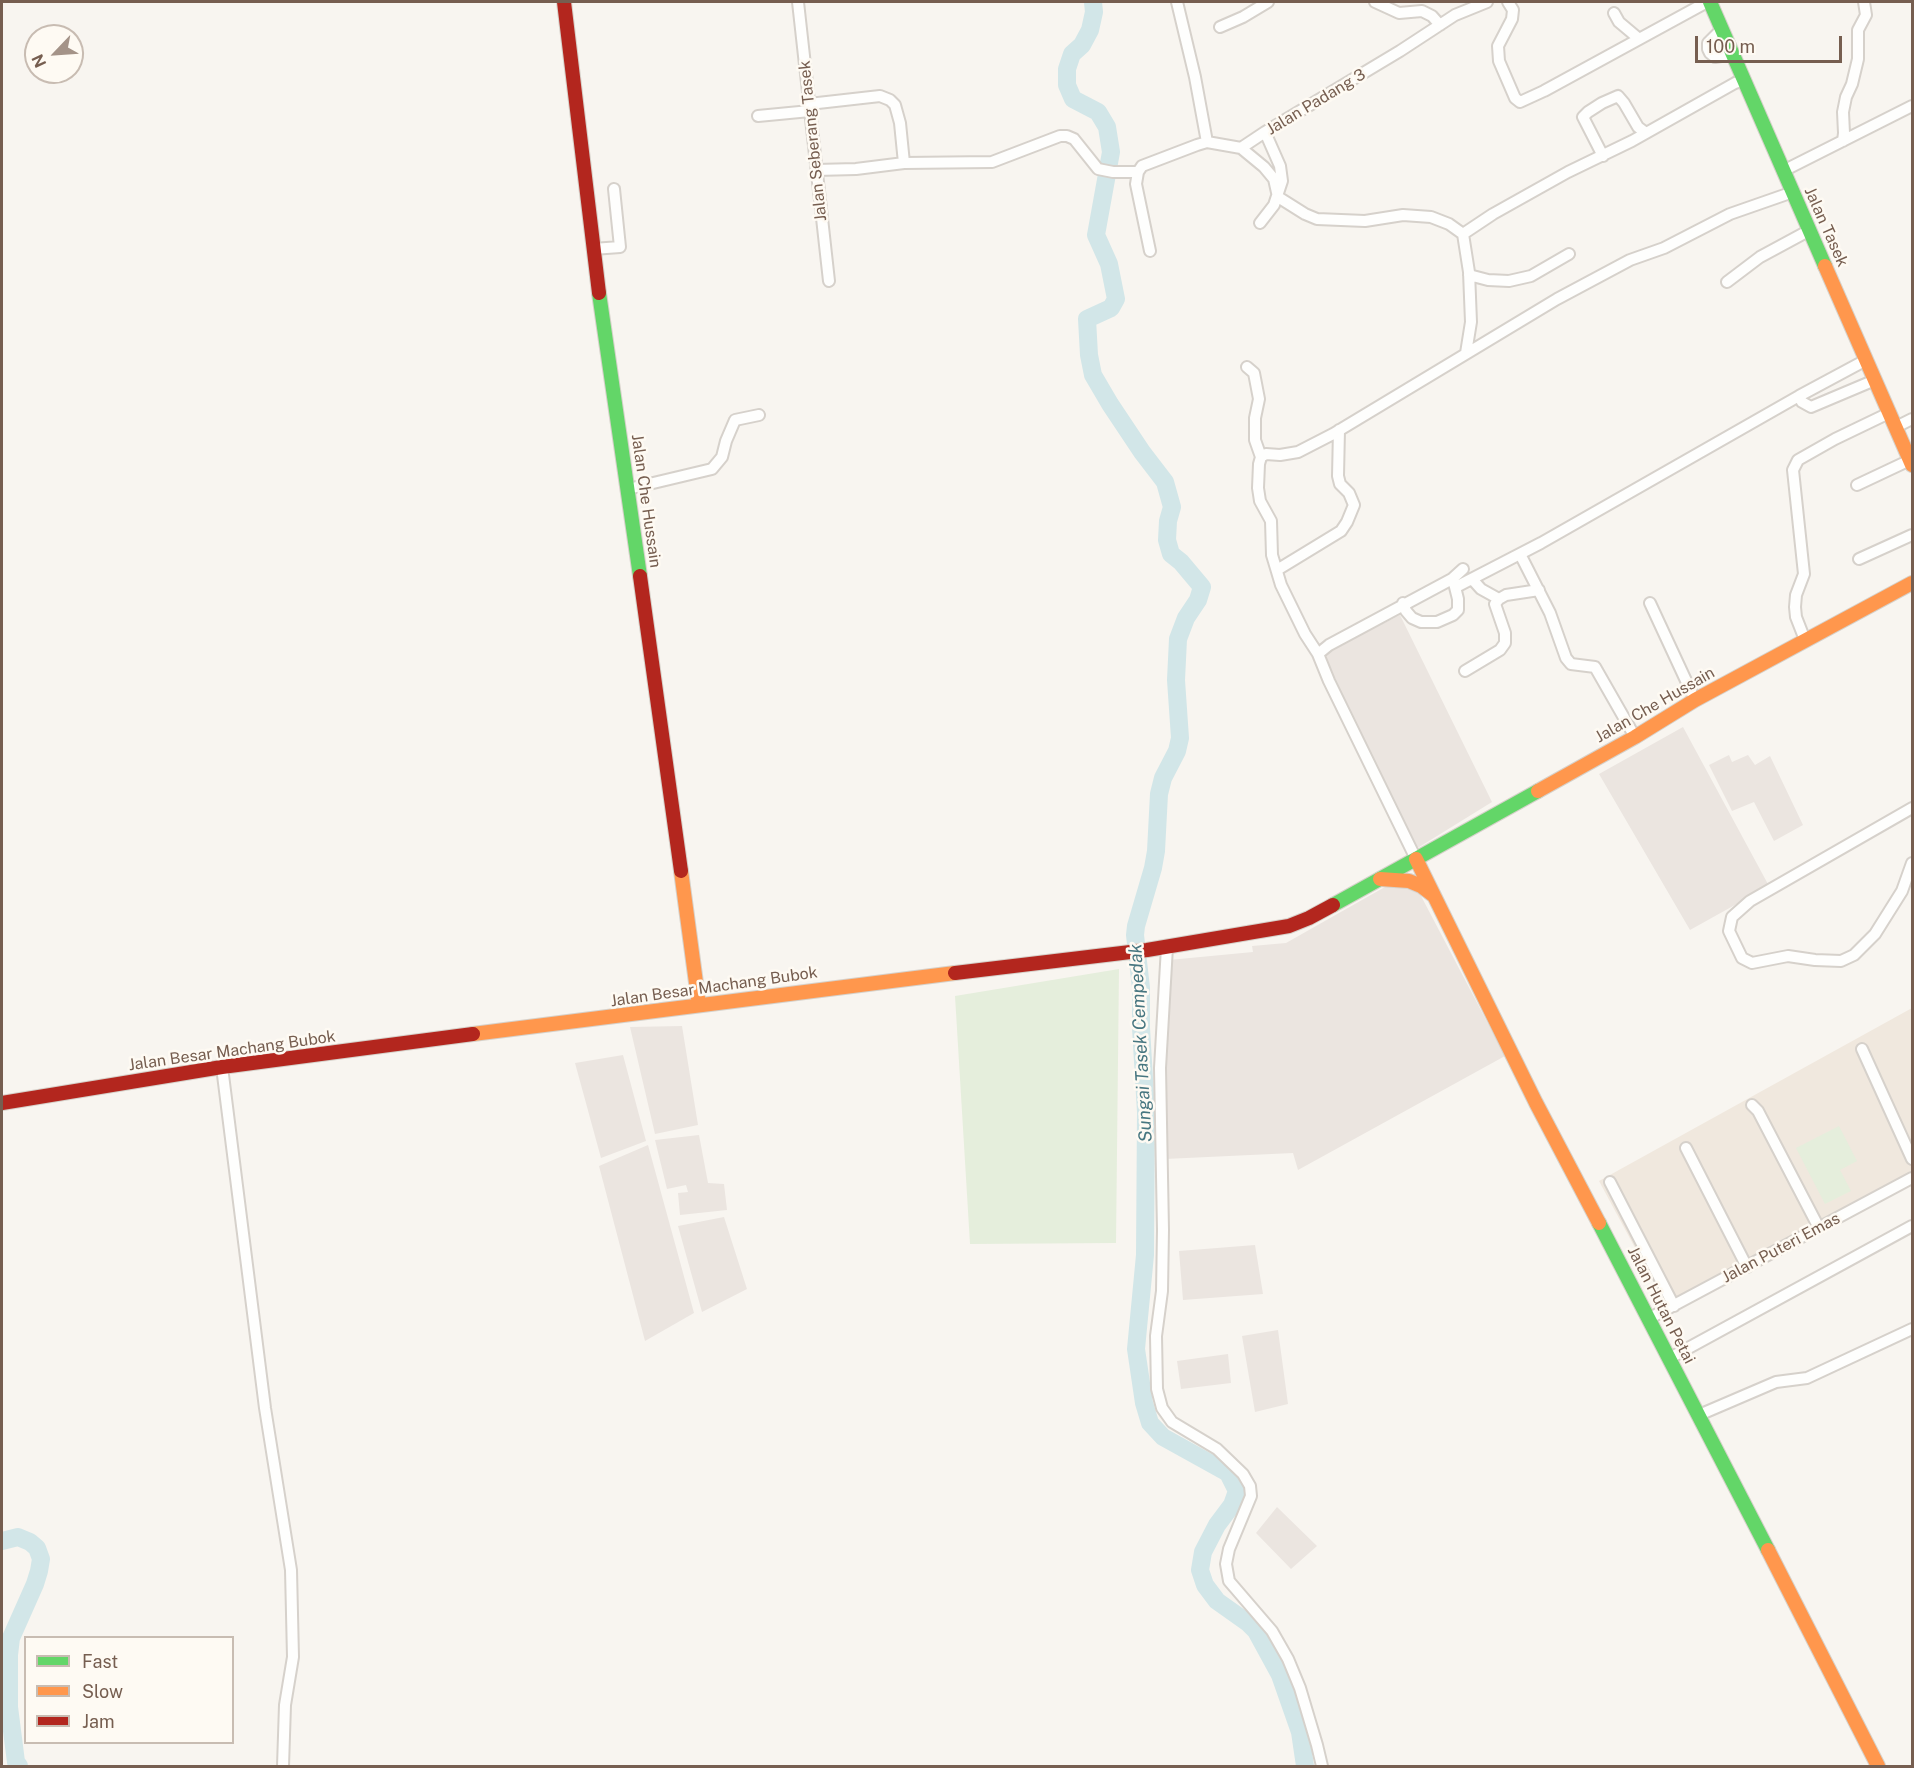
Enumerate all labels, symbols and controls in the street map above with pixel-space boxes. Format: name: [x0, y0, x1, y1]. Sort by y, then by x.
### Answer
north arrow: [24, 24, 84, 84]
scale bar: [1698, 24, 1845, 62]
text: 100 m: [1706, 36, 1755, 57]
text: N: [28, 51, 50, 71]
street label: Jalan Seberang Tasek: [795, 60, 831, 222]
street label: Jalan Padang 3: [1263, 65, 1369, 139]
street label: Jalan Tasek: [1800, 184, 1852, 270]
street label: Jalan Che Hussain: [627, 433, 665, 569]
street label: Jalan Che Hussain: [1592, 663, 1718, 747]
water label: Sungai Tasek Cempedak: [1125, 943, 1157, 1143]
street label: Jalan Besar Machang Bubok: [609, 963, 819, 1011]
street label: Jalan Besar Machang Bubok: [127, 1027, 337, 1075]
street label: Jalan Puteri Emas: [1719, 1209, 1843, 1287]
street label: Jalan Hutan Petai: [1623, 1243, 1699, 1367]
legend: [24, 1636, 234, 1744]
text: Fast: [82, 1651, 118, 1672]
text: Slow: [82, 1681, 123, 1702]
text: Jam: [82, 1711, 115, 1732]

